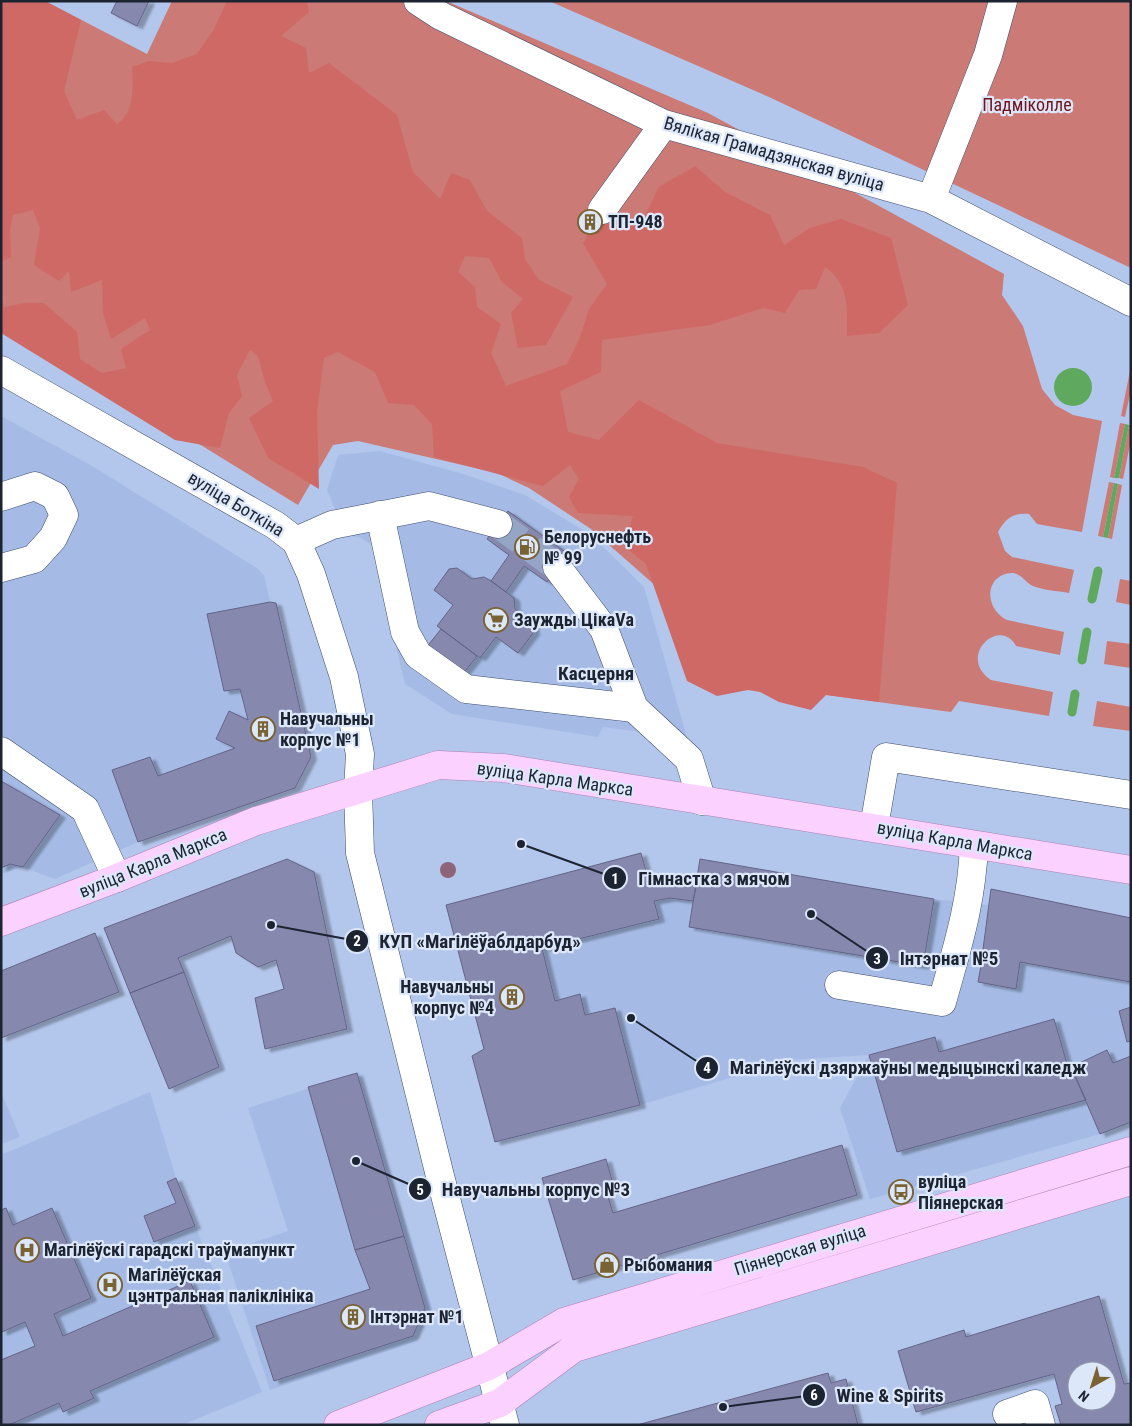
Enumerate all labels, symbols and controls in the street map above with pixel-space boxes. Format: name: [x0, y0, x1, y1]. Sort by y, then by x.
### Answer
park label: Падміколле: [982, 94, 1072, 115]
street label: Вялікая Грамадзянская вуліца: [662, 112, 887, 195]
building icon: ТП-948: [577, 209, 603, 235]
place label: ТП-948: [608, 211, 663, 232]
street label: вуліца Боткіна: [184, 467, 288, 541]
place label: Белоруснефть № 99: [544, 526, 651, 568]
fuel station icon: Белоруснефть № 99: [514, 534, 540, 560]
supermarket icon: Заужды ЦікаVа: [483, 607, 509, 633]
place label: Заужды ЦікаVа: [514, 609, 634, 630]
district label: Касцерня: [558, 662, 634, 685]
place label: Навучальны корпус №1: [280, 708, 374, 750]
building icon: Навучальны корпус №1: [250, 716, 276, 742]
street label: вуліца Карла Маркса: [476, 757, 635, 800]
street label: вуліца Карла Маркса: [876, 816, 1034, 865]
street label: вуліца Карла Маркса: [76, 823, 230, 902]
callout: Гімнастка з мячом: [603, 861, 800, 895]
text: Гімнастка з мячом: [638, 867, 790, 890]
text: 1: [611, 870, 619, 888]
callout: КУП «Магілёўаблдарбуд»: [344, 924, 591, 958]
text: КУП «Магілёўаблдарбуд»: [379, 930, 581, 953]
text: 2: [353, 932, 361, 950]
callout: Інтэрнат №5: [865, 941, 1009, 975]
text: Інтэрнат №5: [900, 947, 998, 970]
text: 3: [873, 950, 881, 968]
place label: Навучальны корпус №4: [400, 976, 494, 1018]
building icon: Навучальны корпус №4: [499, 984, 525, 1010]
callout: Магілёўскі дзяржаўны медыцынскі каледж: [695, 1051, 1096, 1085]
text: Магілёўскі дзяржаўны медыцынскі каледж: [730, 1056, 1086, 1079]
text: 4: [703, 1059, 711, 1077]
place label: вуліца Піянерская: [918, 1171, 1004, 1213]
callout: Навучальны корпус №3: [407, 1172, 641, 1206]
text: Навучальны корпус №3: [442, 1178, 630, 1201]
bus stop icon: вуліца Піянерская: [888, 1179, 914, 1205]
text: 5: [416, 1181, 424, 1199]
street label: Піянерская вуліца: [732, 1220, 868, 1279]
hospital icon: Магілёўскі гарадскі траўмапункт: [14, 1237, 40, 1263]
place label: Магілёўскі гарадскі траўмапункт: [44, 1239, 295, 1260]
shop icon: Рыбомания: [594, 1252, 620, 1278]
place label: Рыбомания: [624, 1254, 713, 1275]
place label: Магілёўская цэнтральная паліклініка: [128, 1264, 314, 1306]
hospital icon: Магілёўская цэнтральная паліклініка: [97, 1272, 123, 1298]
building icon: Інтэрнат №1: [340, 1304, 366, 1330]
place label: Інтэрнат №1: [370, 1306, 464, 1327]
north arrow: [1067, 1361, 1117, 1411]
callout: Wine & Spirits: [801, 1378, 953, 1412]
text: Wine & Spirits: [836, 1384, 944, 1407]
text: 6: [810, 1386, 818, 1404]
text: N: [1075, 1387, 1092, 1405]

